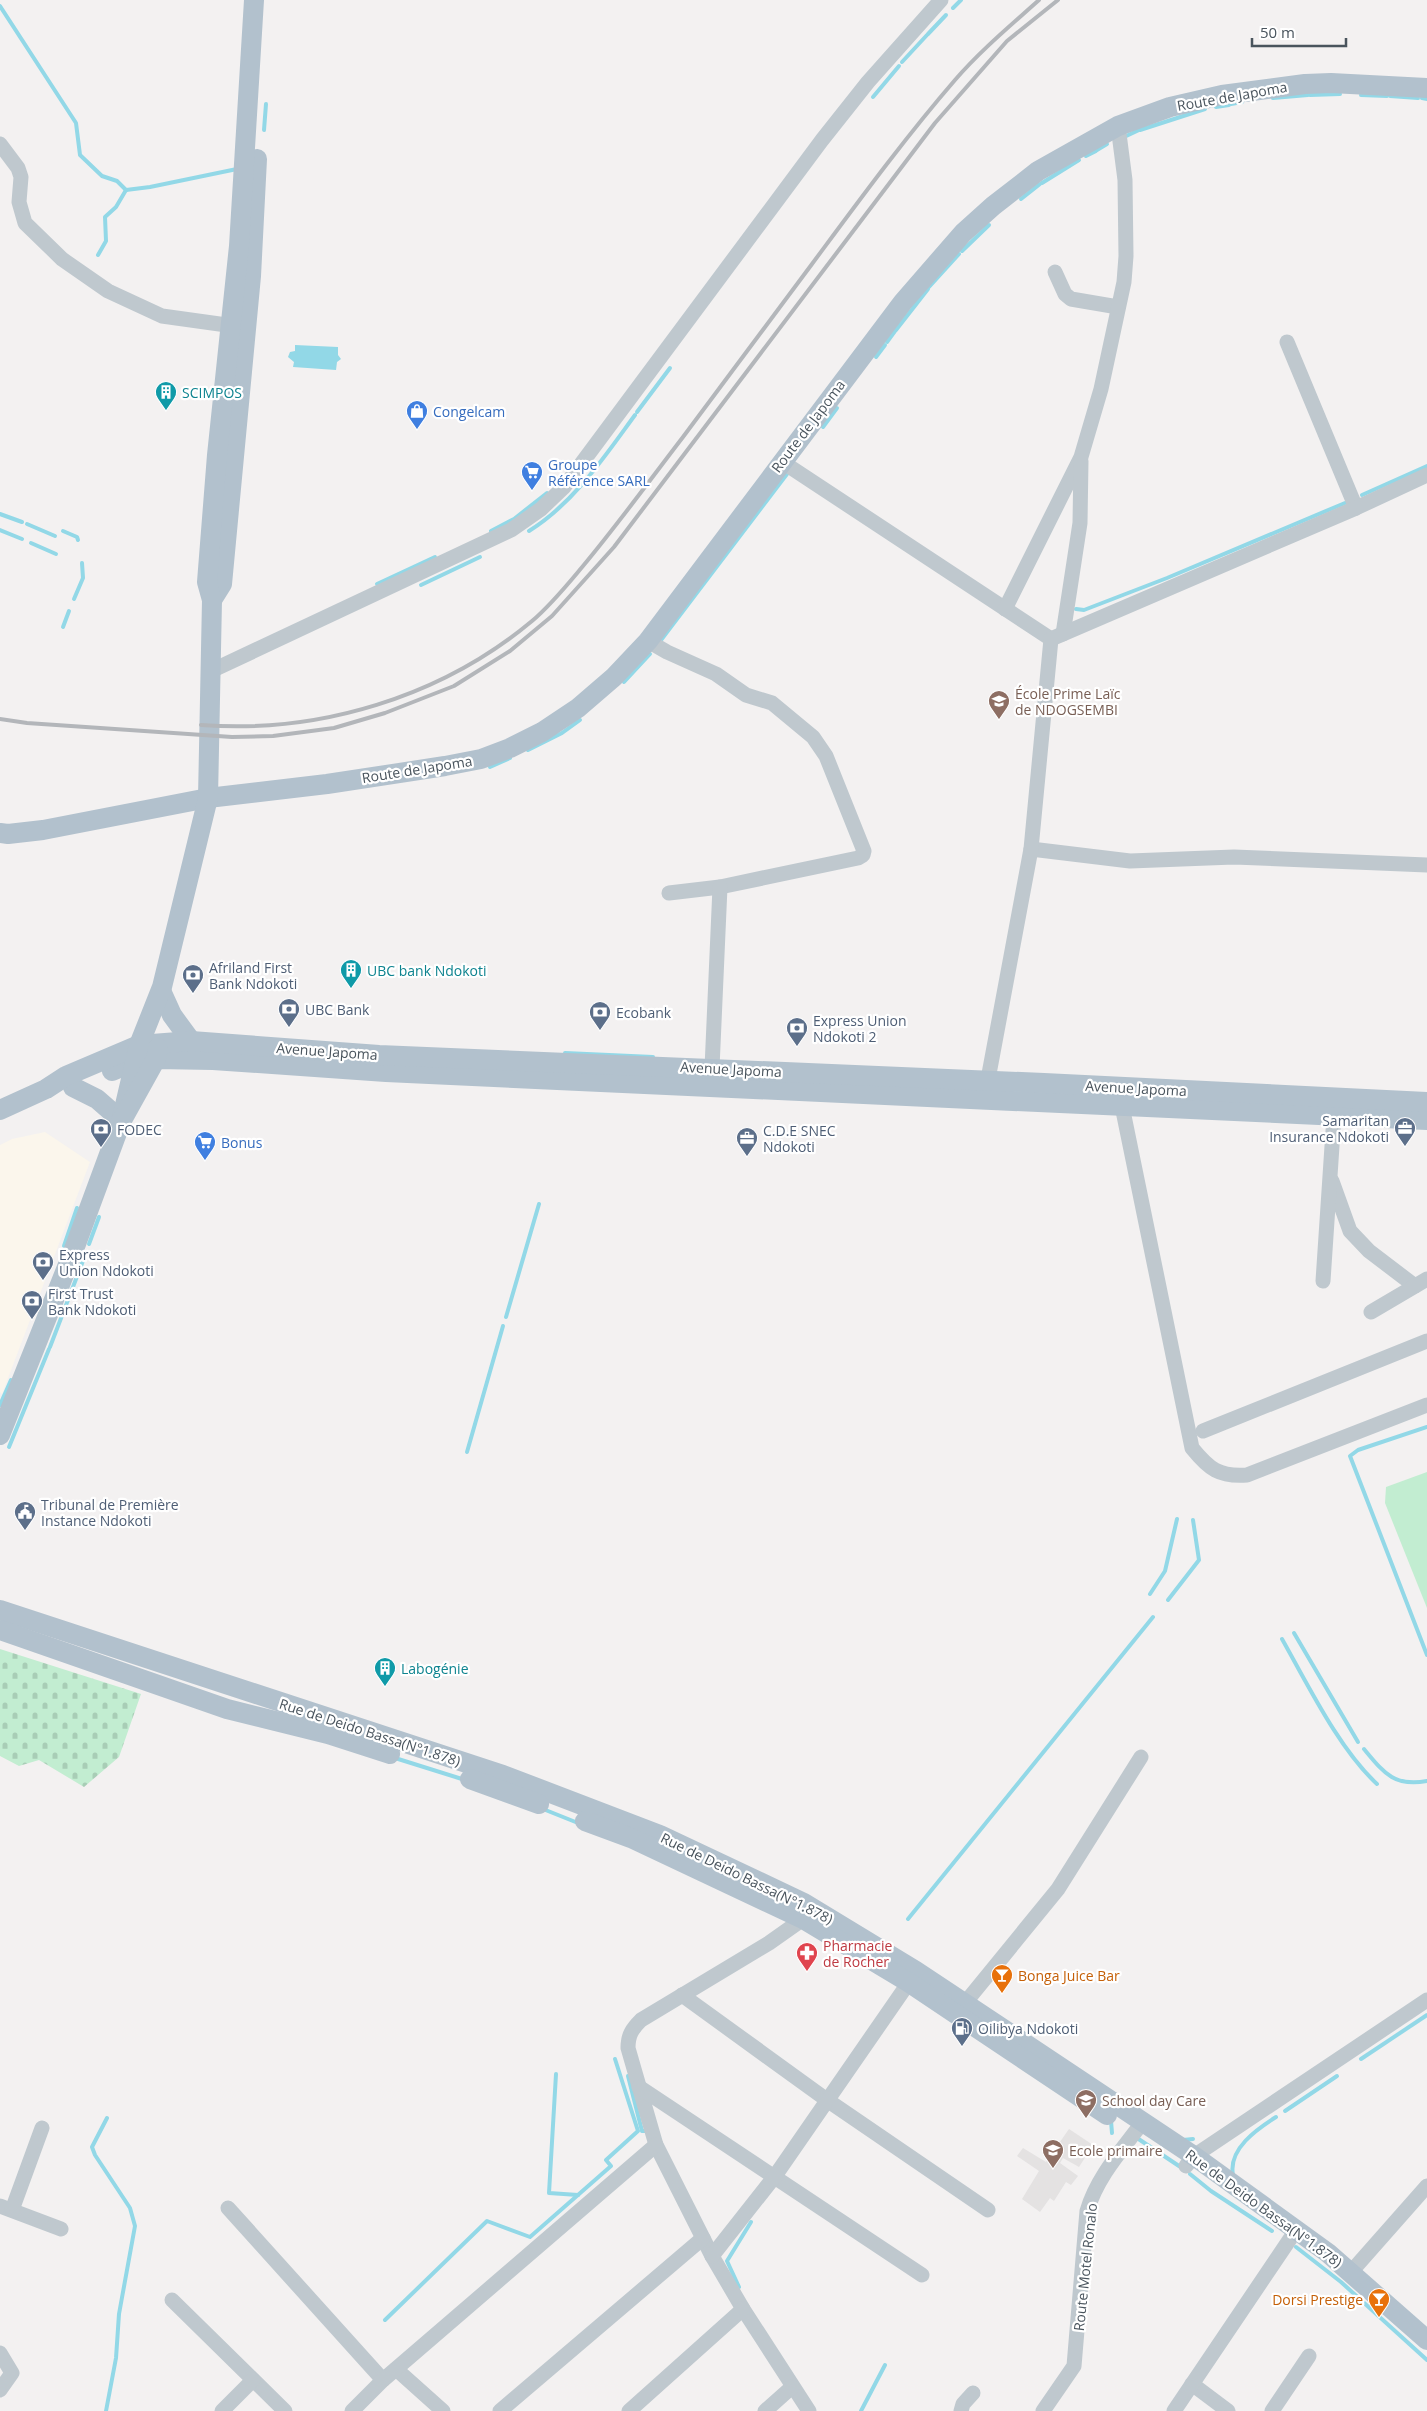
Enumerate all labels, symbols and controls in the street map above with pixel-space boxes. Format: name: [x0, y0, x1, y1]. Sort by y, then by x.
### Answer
scale bar: [1252, 15, 1346, 47]
text: 50 m: [1260, 22, 1295, 42]
street label: Route de Japoma: [1175, 77, 1289, 115]
street label: Route de Japoma: [767, 376, 849, 476]
building icon: SCIMPOS: [154, 380, 178, 411]
place label: SCIMPOS: [182, 383, 242, 402]
shop icon: Congelcam: [405, 399, 429, 430]
place label: Congelcam: [433, 402, 505, 421]
place label: Groupe Référence SARL: [548, 455, 650, 490]
supermarket icon: Groupe Référence SARL: [520, 460, 544, 491]
place label: École Prime Laïc de NDOGSEMBI: [1015, 684, 1121, 719]
school or university icon: École Prime Laïc de NDOGSEMBI: [987, 689, 1011, 720]
street label: Route de Japoma: [360, 751, 474, 787]
place label: Afriland First Bank Ndokoti: [209, 958, 297, 993]
building icon: UBC bank Ndokoti: [339, 958, 363, 989]
place label: UBC bank Ndokoti: [367, 961, 486, 980]
bank icon: Afriland First Bank Ndokoti: [181, 963, 205, 994]
bank icon: UBC Bank: [277, 997, 301, 1028]
place label: UBC Bank: [305, 1000, 370, 1019]
bank icon: Ecobank: [588, 1000, 612, 1031]
place label: Ecobank: [616, 1003, 672, 1022]
place label: Express Union Ndokoti 2: [813, 1011, 907, 1046]
bank icon: Express Union Ndokoti 2: [785, 1016, 809, 1047]
street label: Avenue Japoma: [276, 1038, 378, 1064]
street label: Avenue Japoma: [680, 1057, 782, 1081]
street label: Avenue Japoma: [1085, 1076, 1187, 1100]
place label: Samaritan Insurance Ndokoti: [1269, 1111, 1389, 1146]
office icon: Samaritan Insurance Ndokoti: [1393, 1116, 1417, 1147]
bank icon: FODEC: [89, 1117, 113, 1148]
place label: FODEC: [117, 1120, 162, 1139]
place label: C.D.E SNEC Ndokoti: [763, 1121, 836, 1156]
office icon: C.D.E SNEC Ndokoti: [735, 1126, 759, 1157]
supermarket icon: Bonus: [193, 1130, 217, 1161]
place label: Bonus: [221, 1133, 263, 1152]
place label: Express Union Ndokoti: [59, 1245, 154, 1280]
bank icon: Express Union Ndokoti: [31, 1250, 55, 1281]
place label: First Trust Bank Ndokoti: [48, 1284, 136, 1319]
bank icon: First Trust Bank Ndokoti: [20, 1289, 44, 1320]
place label: Tribunal de Première Instance Ndokoti: [41, 1495, 179, 1530]
public building icon: Tribunal de Première Instance Ndokoti: [13, 1500, 37, 1531]
building icon: Labogénie: [373, 1656, 397, 1687]
place label: Labogénie: [401, 1659, 469, 1678]
street label: Rue de Deido Bassa(N°1.878): [277, 1694, 463, 1770]
street label: Rue de Deido Bassa(N°1.878): [658, 1828, 836, 1928]
place label: Pharmacie de Rocher: [823, 1936, 892, 1971]
pharmacy icon: Pharmacie de Rocher: [795, 1941, 819, 1972]
bar icon: Bonga Juice Bar: [990, 1963, 1014, 1994]
place label: Bonga Juice Bar: [1018, 1966, 1120, 1985]
fuel station icon: Oilibya Ndokoti: [950, 2016, 974, 2047]
place label: Oilibya Ndokoti: [978, 2019, 1078, 2038]
school or university icon: School day Care: [1074, 2088, 1098, 2119]
place label: School day Care: [1102, 2091, 1206, 2110]
school or university icon: Ecole primaire: [1041, 2138, 1065, 2169]
place label: Ecole primaire: [1069, 2141, 1163, 2160]
street label: Rue de Deido Bassa(N°1.878): [1182, 2145, 1346, 2271]
street label: Route Motel Ronalo: [1069, 2202, 1101, 2332]
bar icon: Dorsi Prestige: [1367, 2287, 1391, 2318]
place label: Dorsi Prestige: [1272, 2290, 1363, 2309]

